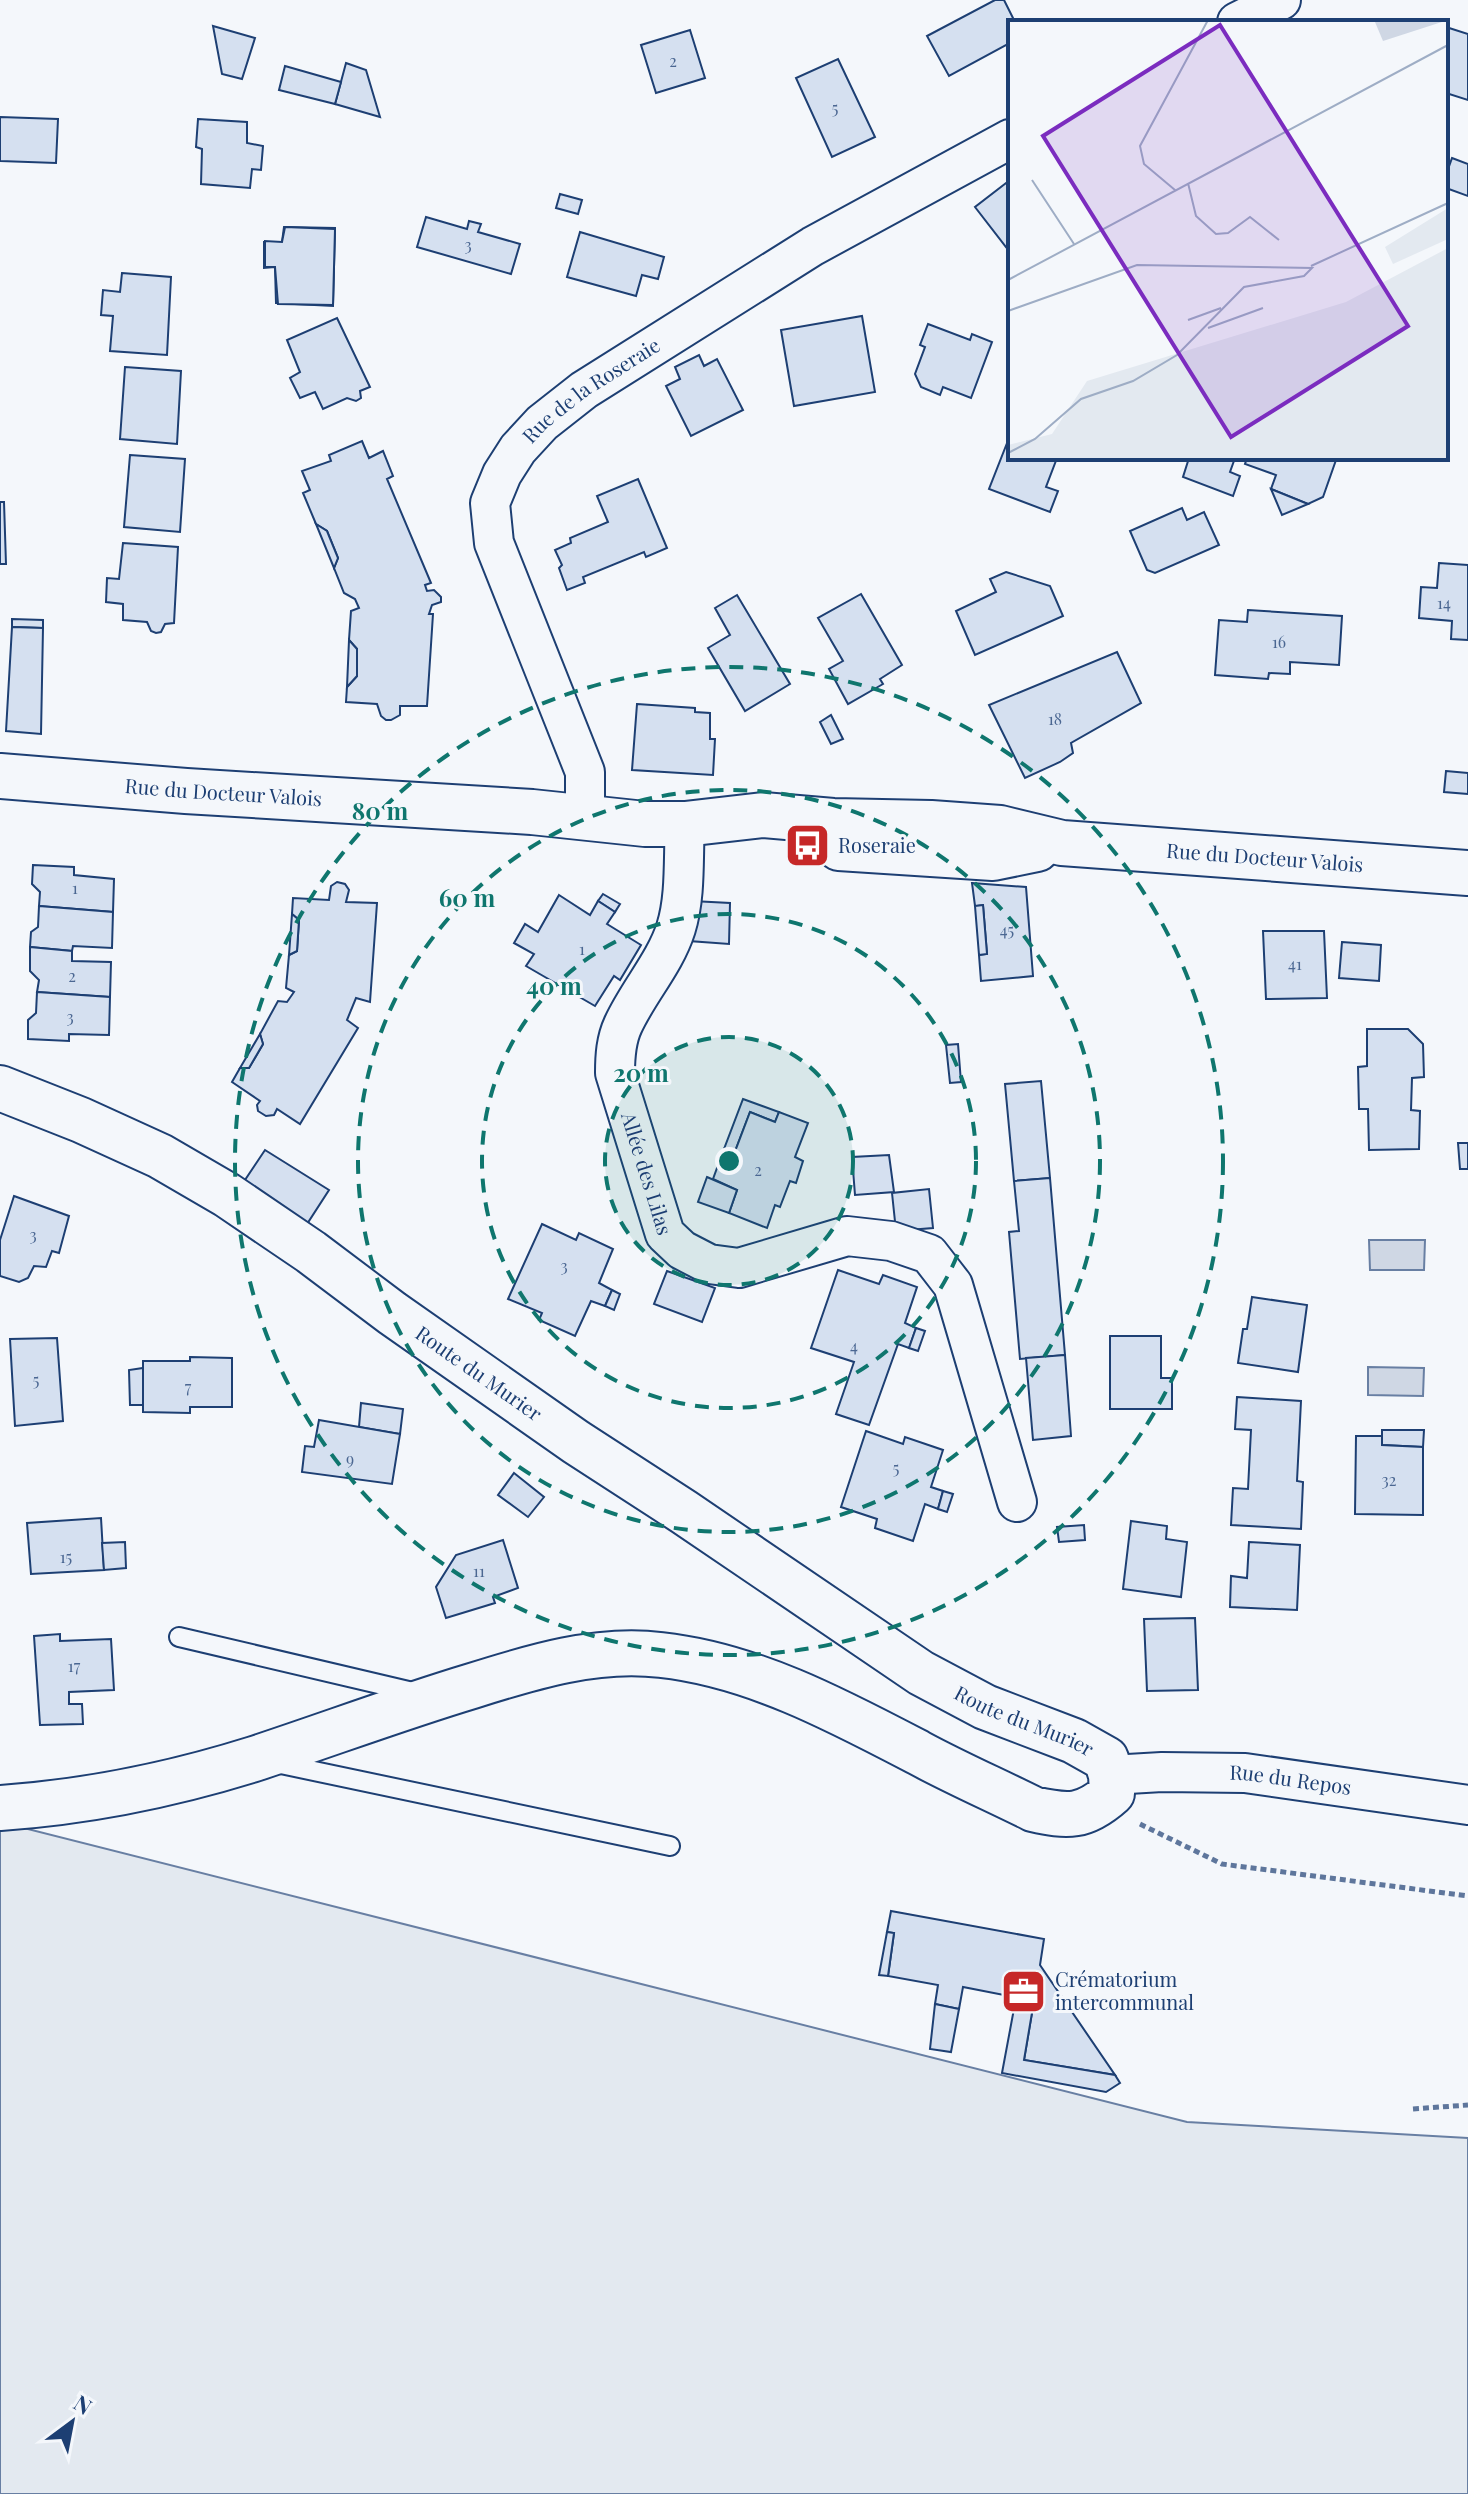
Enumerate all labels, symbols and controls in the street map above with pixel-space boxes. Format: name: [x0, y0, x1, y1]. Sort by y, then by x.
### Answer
inset map: [1008, 20, 1448, 460]
house number: 2: [669, 50, 677, 71]
house number: 5: [832, 97, 838, 118]
house number: 3: [464, 234, 472, 255]
street label: Rue de la Roseraie: [515, 331, 665, 448]
house number: 14: [1437, 592, 1451, 613]
house number: 16: [1272, 631, 1286, 652]
house number: 18: [1048, 708, 1062, 729]
street label: Rue du Docteur Valois: [124, 771, 323, 811]
text: 80 m: [352, 794, 408, 826]
bus stop icon: Roseraie: [783, 822, 831, 870]
place label: Roseraie: [838, 831, 916, 858]
street label: Rue du Docteur Valois: [1165, 836, 1364, 877]
house number: 1: [72, 877, 78, 898]
text: 60 m: [439, 881, 495, 913]
house number: 45: [1000, 919, 1014, 940]
house number: 1: [579, 938, 585, 959]
house number: 41: [1288, 953, 1302, 974]
house number: 2: [68, 965, 76, 986]
text: 40 m: [526, 969, 582, 1001]
house number: 3: [66, 1006, 74, 1027]
text: 20 m: [613, 1056, 669, 1088]
street label: Allée des Lilas: [616, 1108, 679, 1238]
centre of rings: [715, 1147, 743, 1175]
house number: 2: [754, 1159, 762, 1180]
house number: 3: [29, 1224, 37, 1245]
house number: 3: [560, 1255, 568, 1276]
street label: Route du Murier: [411, 1319, 548, 1426]
house number: 4: [850, 1335, 858, 1356]
house number: 5: [33, 1369, 39, 1390]
house number: 7: [185, 1376, 192, 1397]
house number: 9: [346, 1448, 354, 1469]
house number: 5: [893, 1457, 899, 1478]
house number: 32: [1382, 1469, 1396, 1490]
house number: 15: [60, 1546, 72, 1567]
house number: 11: [473, 1560, 485, 1581]
house number: 17: [68, 1655, 81, 1676]
street label: Route du Murier: [950, 1678, 1099, 1761]
street label: Rue du Repos: [1229, 1758, 1353, 1800]
place label: Crématorium intercommunal: [1055, 1965, 1194, 2015]
office icon: Crématorium intercommunal: [1000, 1968, 1048, 2016]
north arrow: [32, 2382, 112, 2462]
text: N: [68, 2387, 98, 2421]

